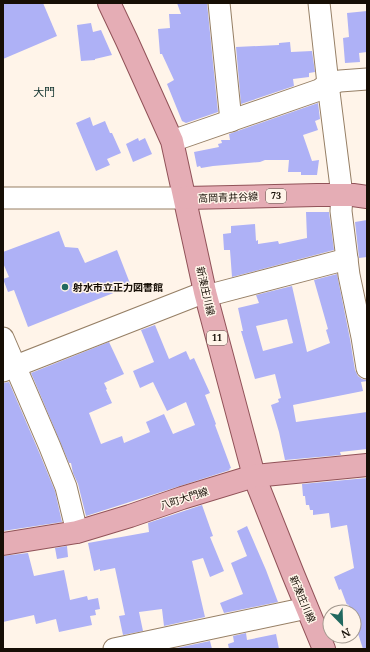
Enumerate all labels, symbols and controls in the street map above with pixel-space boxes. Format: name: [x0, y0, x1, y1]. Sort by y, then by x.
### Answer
district label: 大門: [33, 84, 55, 99]
street label: 高岡青井谷線: [198, 189, 258, 205]
road number: 73: [266, 189, 286, 203]
street label: 新湊庄川線: [194, 265, 218, 317]
place label: 射水市立正力図書館: [73, 280, 163, 294]
marker: 射水市立正力図書館: [60, 282, 70, 292]
road number: 11: [207, 331, 227, 345]
street label: 八町大門線: [158, 484, 210, 512]
street label: 新湊庄川線: [287, 573, 319, 625]
north arrow: [322, 604, 362, 644]
text: N: [339, 625, 353, 642]

